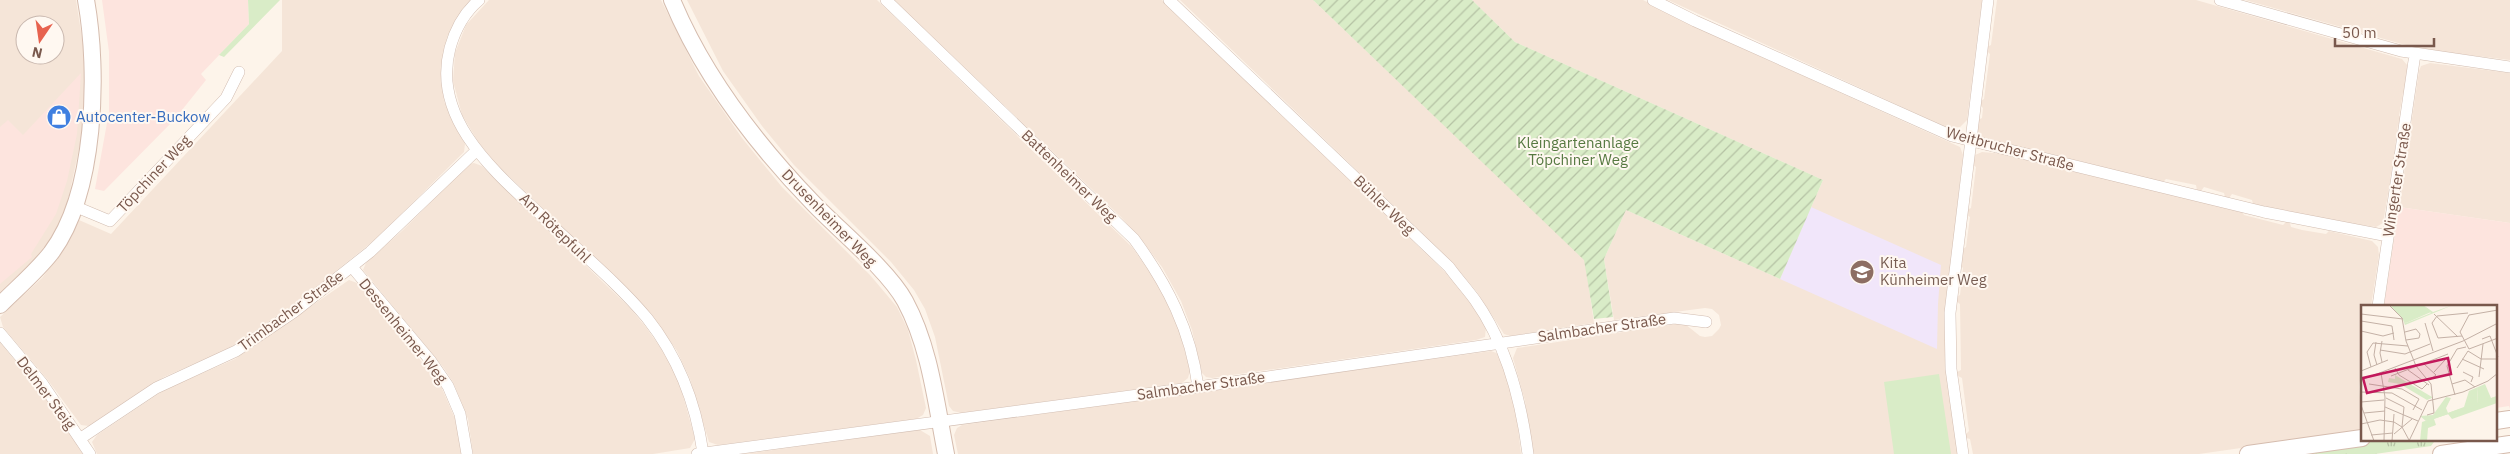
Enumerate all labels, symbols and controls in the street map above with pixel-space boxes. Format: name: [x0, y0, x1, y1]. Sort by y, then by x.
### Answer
north arrow: [15, 15, 65, 65]
scale bar: [2335, 15, 2434, 47]
text: 50 m: [2342, 23, 2377, 42]
text: N: [30, 43, 44, 63]
shop icon: Autocenter-Buckow: [46, 104, 72, 130]
place label: Autocenter-Buckow: [76, 107, 210, 126]
street label: Weitbrucher Straße: [1944, 122, 2076, 175]
street label: Wingerter Straße: [2378, 122, 2415, 238]
street label: Battenheimer Weg: [1018, 125, 1121, 226]
street label: Töpchiner Weg: [113, 131, 195, 217]
park label: Kleingartenanlage Töpchiner Weg: [1517, 133, 1639, 169]
street label: Drusenheimer Weg: [778, 165, 881, 270]
street label: Bühler Weg: [1350, 171, 1419, 238]
street label: Am Rötepfuhl: [516, 189, 595, 266]
place label: Kita Künheimer Weg: [1880, 253, 1987, 289]
school or university icon: Kita Künheimer Weg: [1849, 259, 1875, 285]
street label: Trimbacher Straße: [234, 266, 347, 355]
street label: Dessenheimer Weg: [355, 274, 452, 387]
inset map: [2361, 305, 2498, 442]
street label: Salmbacher Straße: [1537, 309, 1667, 346]
street label: Delmer Steig: [13, 352, 80, 433]
street label: Salmbacher Straße: [1136, 367, 1266, 404]

